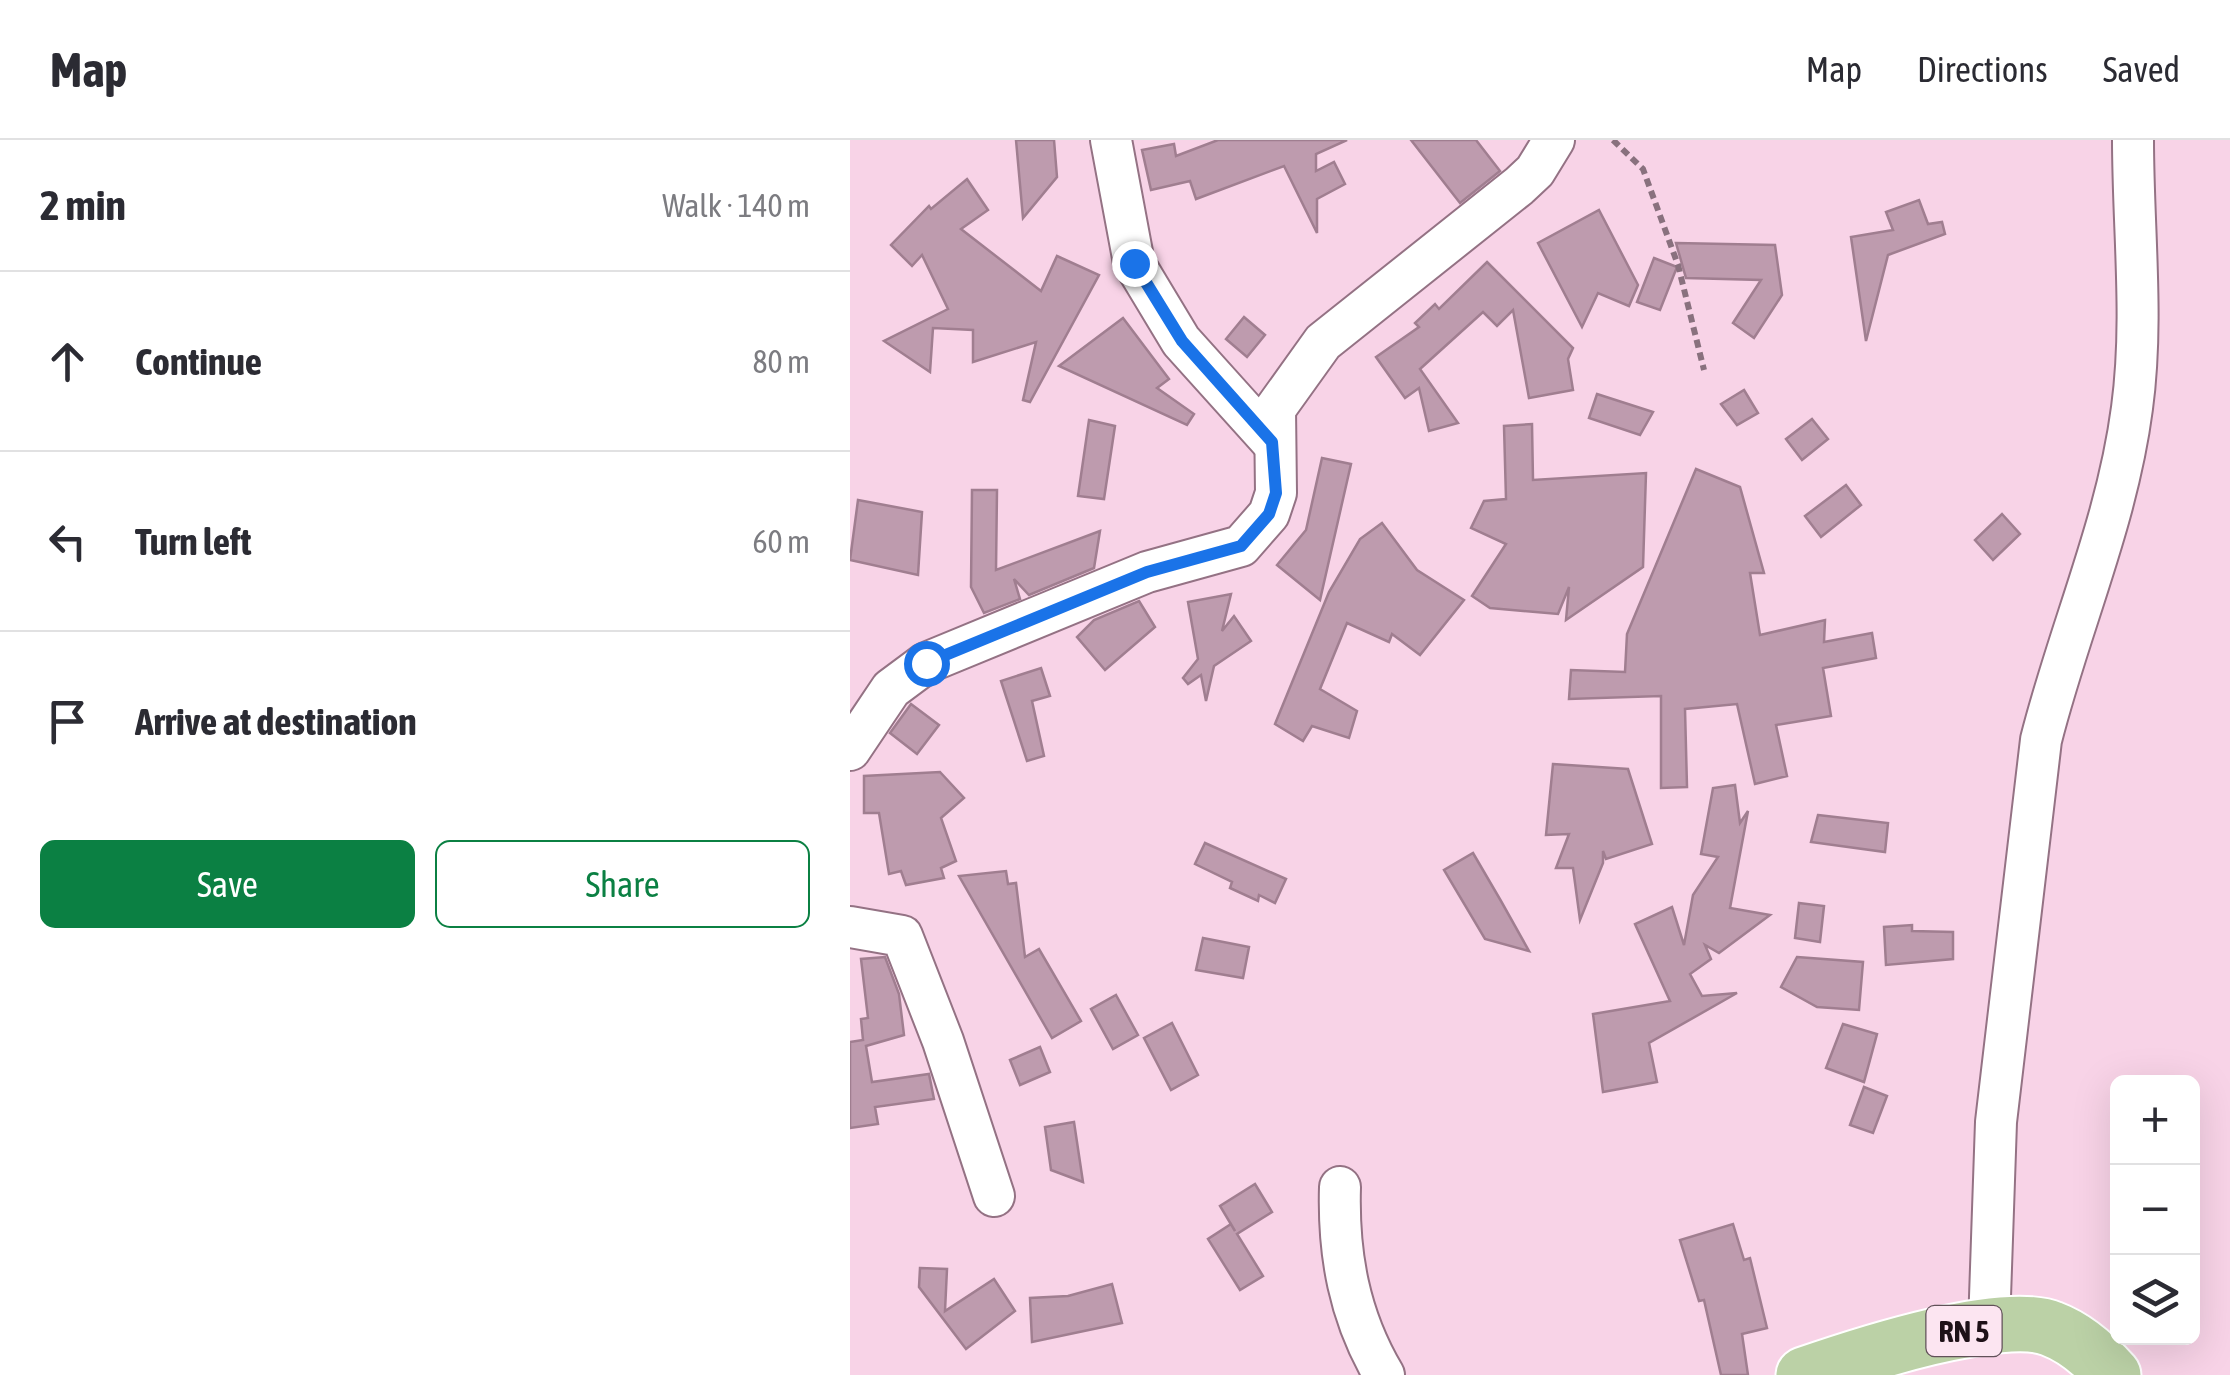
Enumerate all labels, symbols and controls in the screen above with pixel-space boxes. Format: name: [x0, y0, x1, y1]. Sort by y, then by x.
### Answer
text: Map: [50, 42, 127, 97]
text: Map: [1806, 49, 1862, 89]
text: Directions: [1917, 49, 2048, 89]
text: Saved: [2103, 49, 2180, 89]
text: 2 min: [40, 181, 126, 229]
text: Walk · 140 m: [662, 187, 810, 224]
route end: [1112, 241, 1158, 287]
icon: ahead: [40, 334, 95, 389]
text: Continue: [135, 340, 262, 383]
text: 80 m: [752, 343, 810, 380]
icon: left: [40, 514, 95, 569]
text: Turn left: [135, 520, 251, 563]
text: 60 m: [752, 523, 810, 560]
route start: [904, 641, 950, 687]
icon: arrive: [40, 694, 95, 749]
text: Arrive at destination: [135, 700, 417, 743]
button: Save: [40, 840, 415, 928]
button: Share: [435, 840, 810, 928]
map controls: [2110, 1075, 2200, 1345]
button: +: [2110, 1075, 2200, 1165]
button: −: [2110, 1165, 2200, 1255]
button: layers: [2110, 1255, 2200, 1345]
road number: RN 5: [1926, 1306, 2002, 1356]

